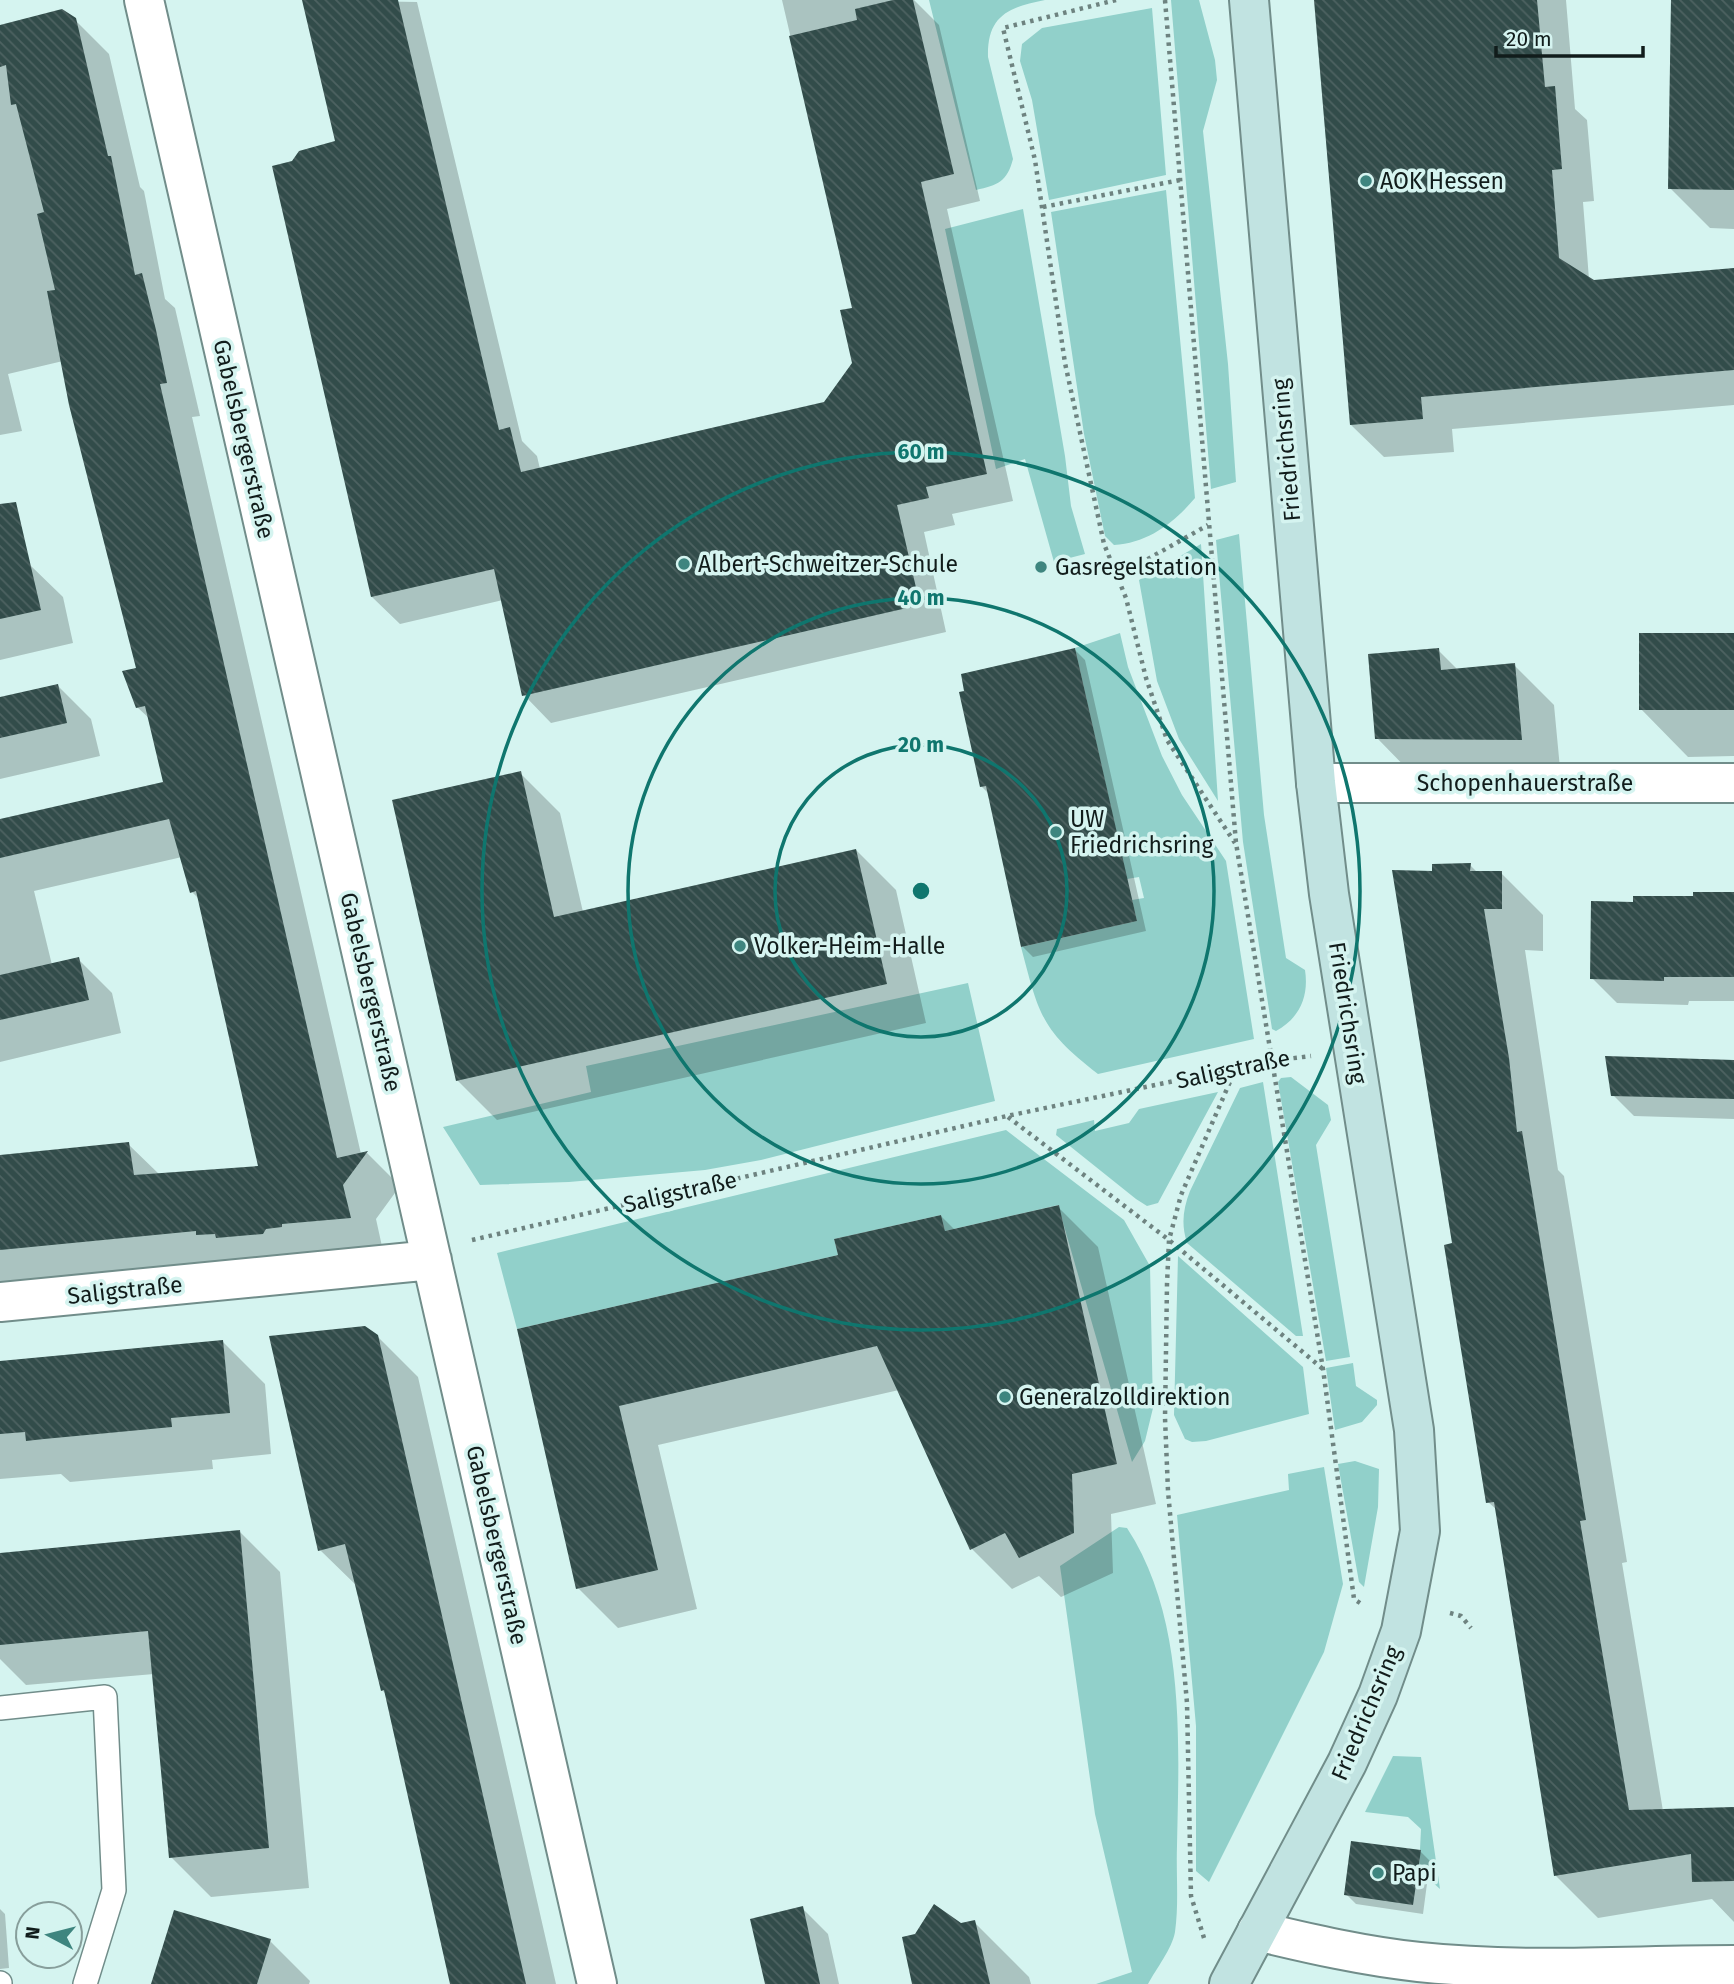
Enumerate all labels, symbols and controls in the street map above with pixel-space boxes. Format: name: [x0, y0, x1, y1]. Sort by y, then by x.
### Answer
scale bar: [1496, 14, 1643, 58]
text: 20 m: [1506, 26, 1552, 52]
place label: AOK Hessen: [1380, 167, 1504, 195]
marker: AOK Hessen: [1358, 173, 1374, 189]
street label: Gabelsbergerstraße: [207, 337, 281, 541]
street label: Friedrichsring: [1266, 377, 1306, 523]
text: 60 m: [898, 439, 944, 465]
place label: Albert-Schweitzer-Schule: [698, 550, 958, 578]
place label: Gasregelstation: [1055, 553, 1217, 581]
marker: Albert-Schweitzer-Schule: [676, 556, 692, 572]
marker: Gasregelstation: [1033, 559, 1049, 575]
text: 40 m: [898, 585, 944, 611]
text: 20 m: [898, 732, 944, 758]
street label: Schopenhauerstraße: [1417, 769, 1633, 797]
place label: UW Friedrichsring: [1070, 805, 1214, 859]
marker: UW Friedrichsring: [1048, 824, 1064, 840]
centre of rings: [909, 879, 933, 903]
street label: Gabelsbergerstraße: [334, 890, 408, 1094]
place label: Volker-Heim-Halle: [754, 932, 945, 960]
marker: Volker-Heim-Halle: [732, 938, 748, 954]
street label: Friedrichsring: [1323, 940, 1373, 1086]
street label: Saligstraße: [1174, 1043, 1292, 1095]
street label: Saligstraße: [621, 1165, 739, 1219]
street label: Saligstraße: [66, 1270, 184, 1310]
place label: Generalzolldirektion: [1019, 1383, 1231, 1411]
marker: Generalzolldirektion: [997, 1389, 1013, 1405]
street label: Gabelsbergerstraße: [460, 1443, 534, 1647]
street label: Friedrichsring: [1325, 1641, 1407, 1785]
place label: Papi: [1392, 1859, 1437, 1887]
marker: Papi: [1370, 1865, 1386, 1881]
north arrow: [14, 1900, 84, 1970]
text: N: [20, 1925, 45, 1941]

